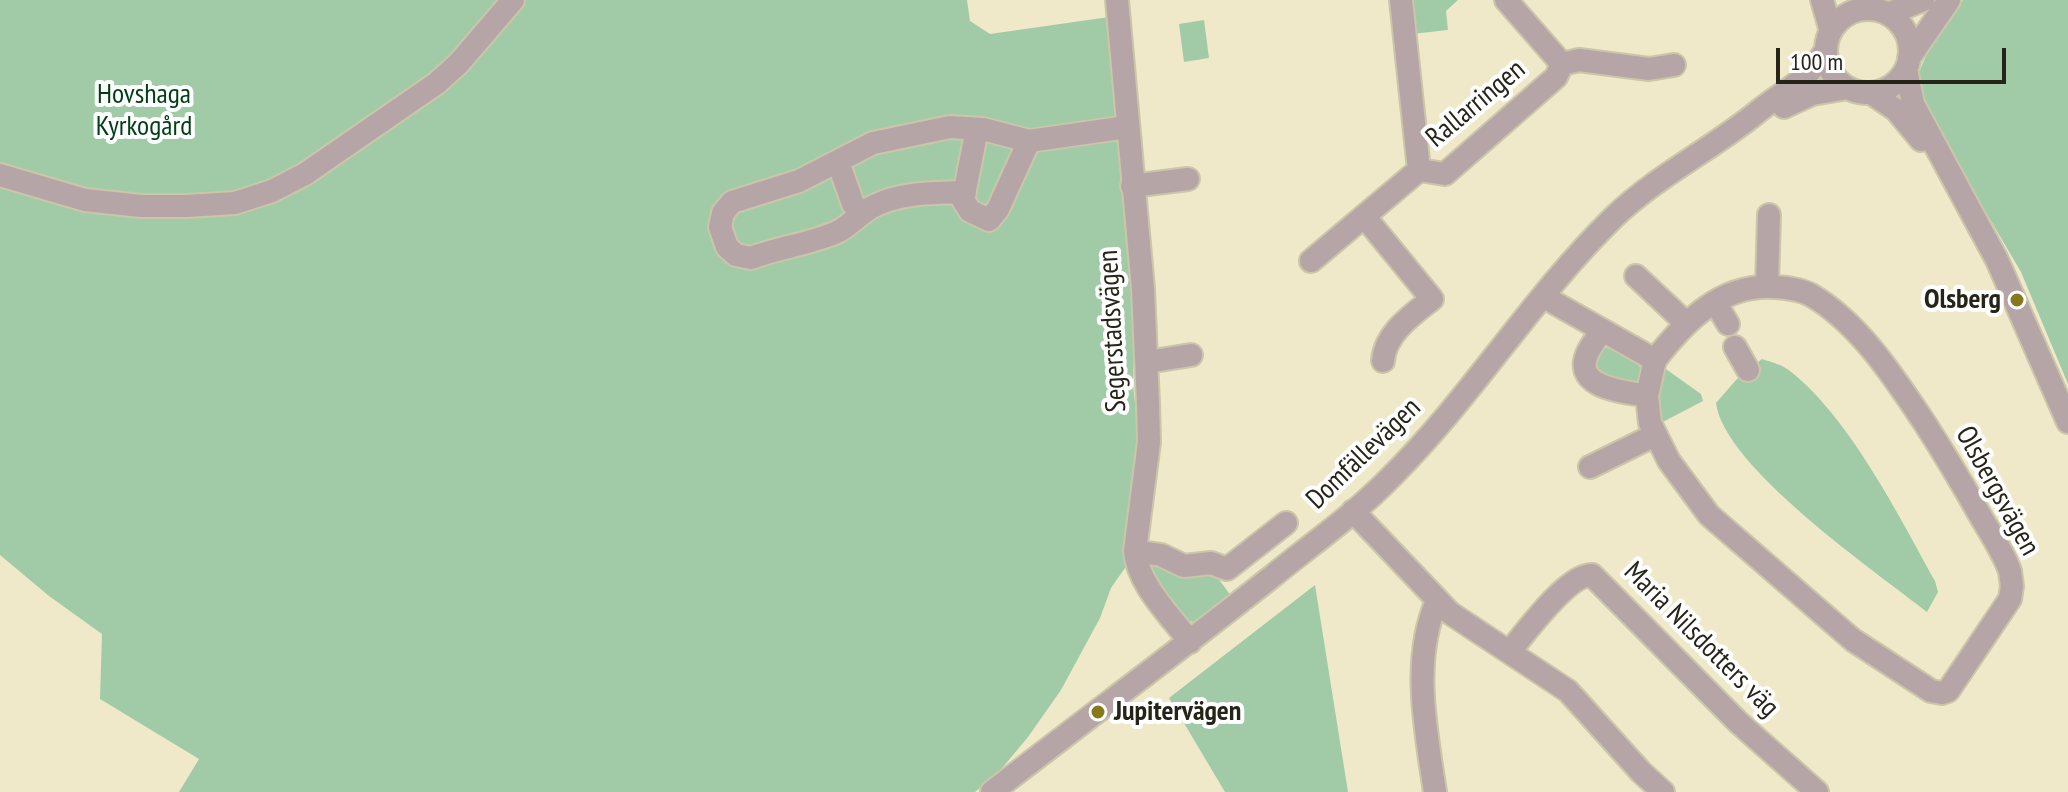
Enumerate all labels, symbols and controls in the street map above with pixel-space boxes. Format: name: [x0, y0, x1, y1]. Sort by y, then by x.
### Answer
scale bar: [1780, 32, 2010, 82]
text: 100 m: [1790, 46, 1843, 77]
street label: Rallarringen: [1420, 53, 1532, 155]
park label: Hovshaga Kyrkogård: [96, 78, 192, 144]
street label: Segerstadsvägen: [1092, 249, 1134, 413]
place label: Olsberg: [1924, 283, 2001, 317]
marker: Olsberg: [2008, 291, 2026, 309]
street label: Domfällevägen: [1300, 391, 1428, 517]
street label: Olsbergsvägen: [1948, 421, 2046, 561]
street label: Maria Nilsdotters väg: [1617, 556, 1785, 724]
place label: Jupitervägen: [1114, 695, 1241, 729]
marker: Jupitervägen: [1089, 703, 1107, 721]

